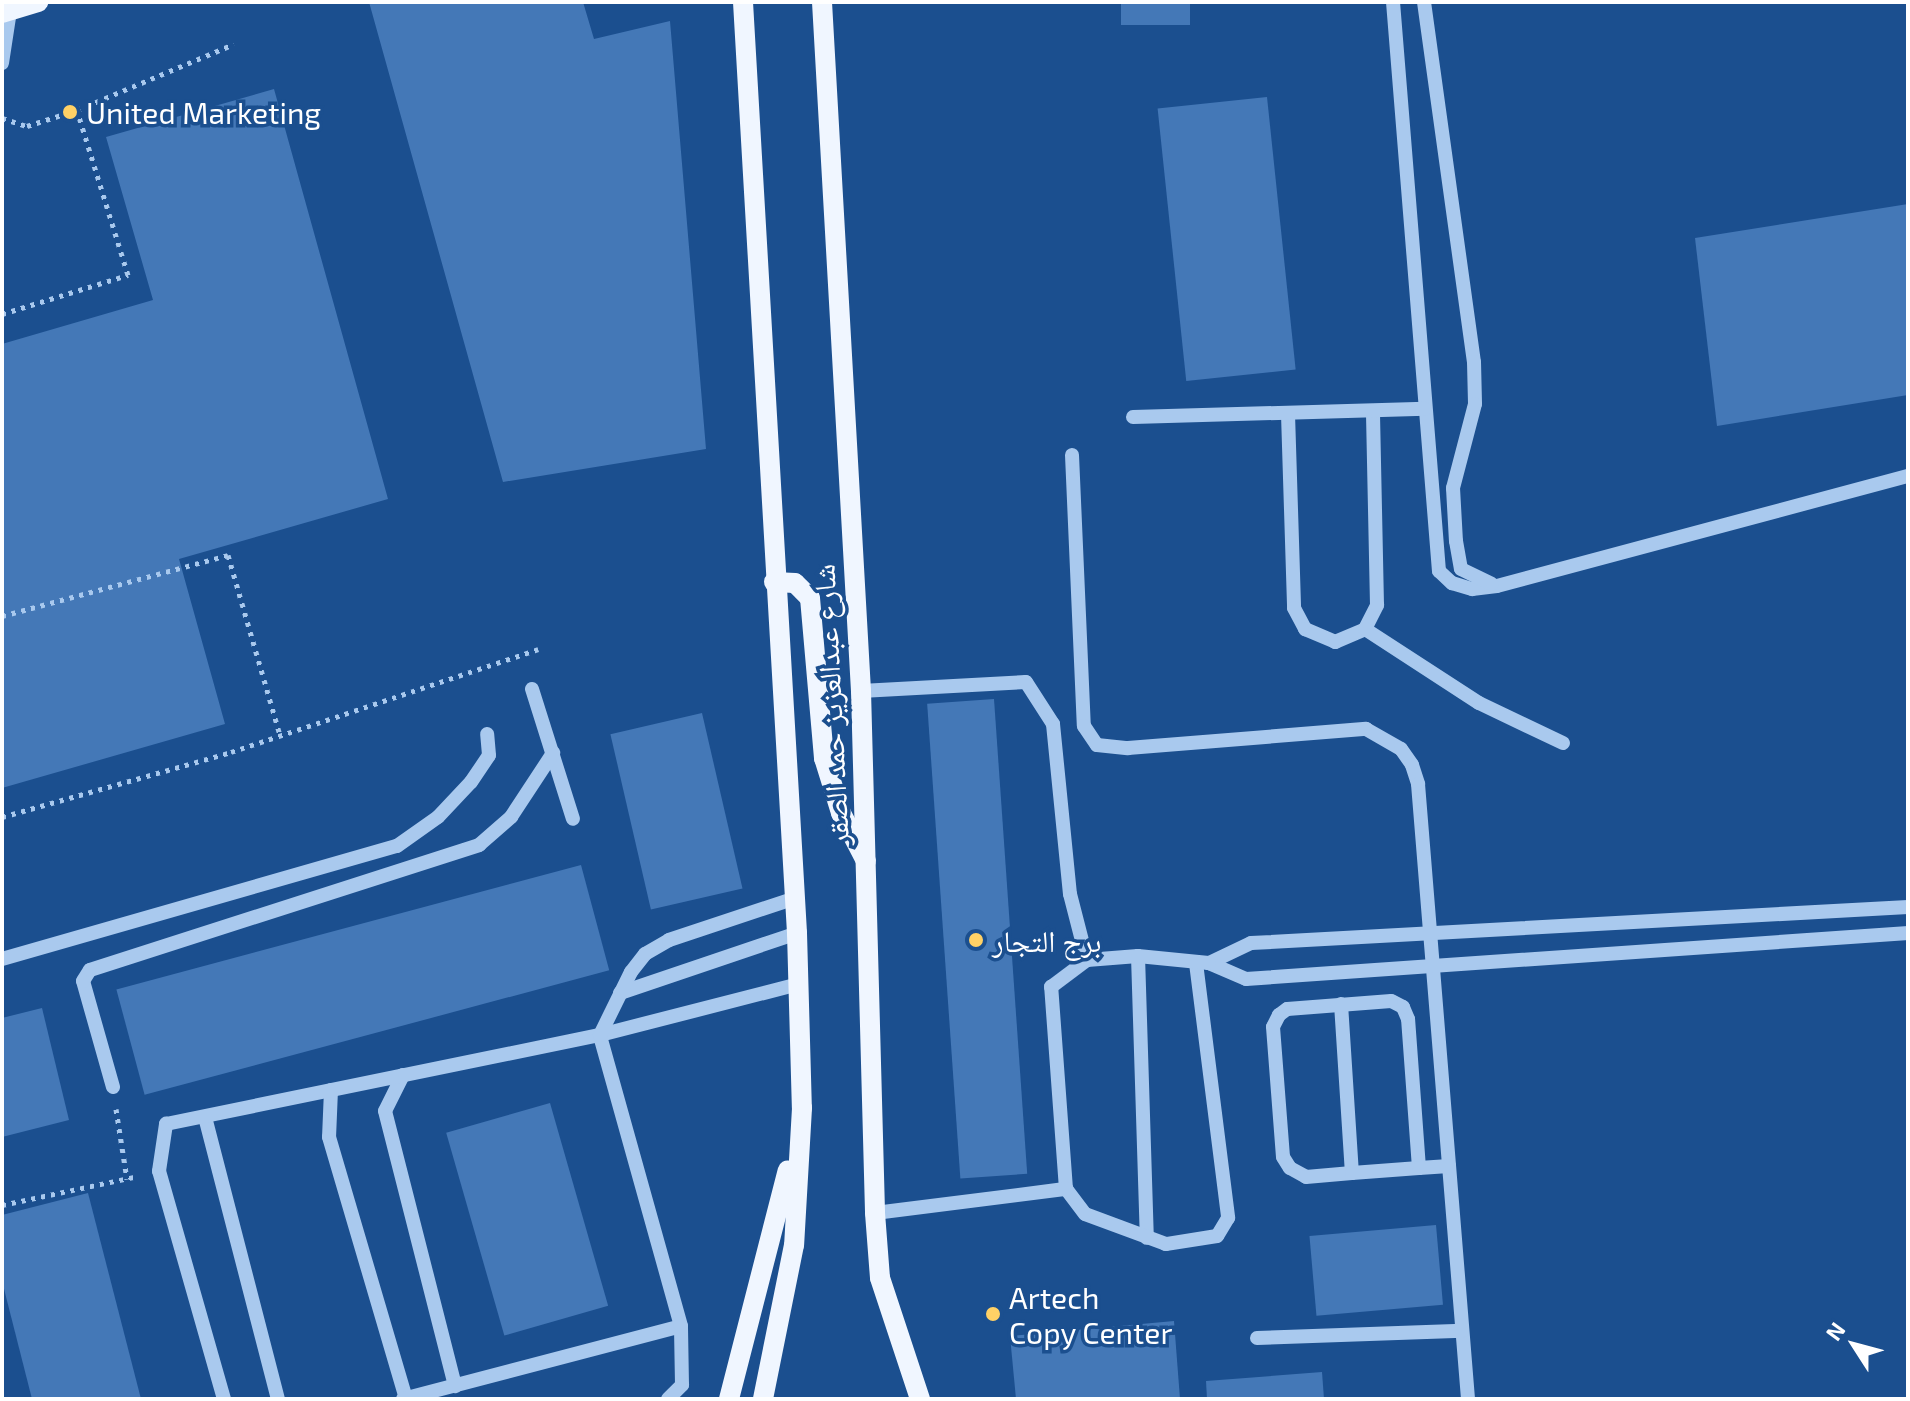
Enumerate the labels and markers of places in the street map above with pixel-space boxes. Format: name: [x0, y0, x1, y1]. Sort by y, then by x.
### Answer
place label: United Marketing: [86, 94, 321, 130]
marker: United Marketing: [61, 103, 79, 121]
place label: برج التجار: [992, 922, 1102, 958]
marker: برج التجار: [967, 931, 985, 949]
place label: Artech Copy Center: [1009, 1279, 1173, 1350]
marker: Artech Copy Center: [984, 1305, 1002, 1323]

